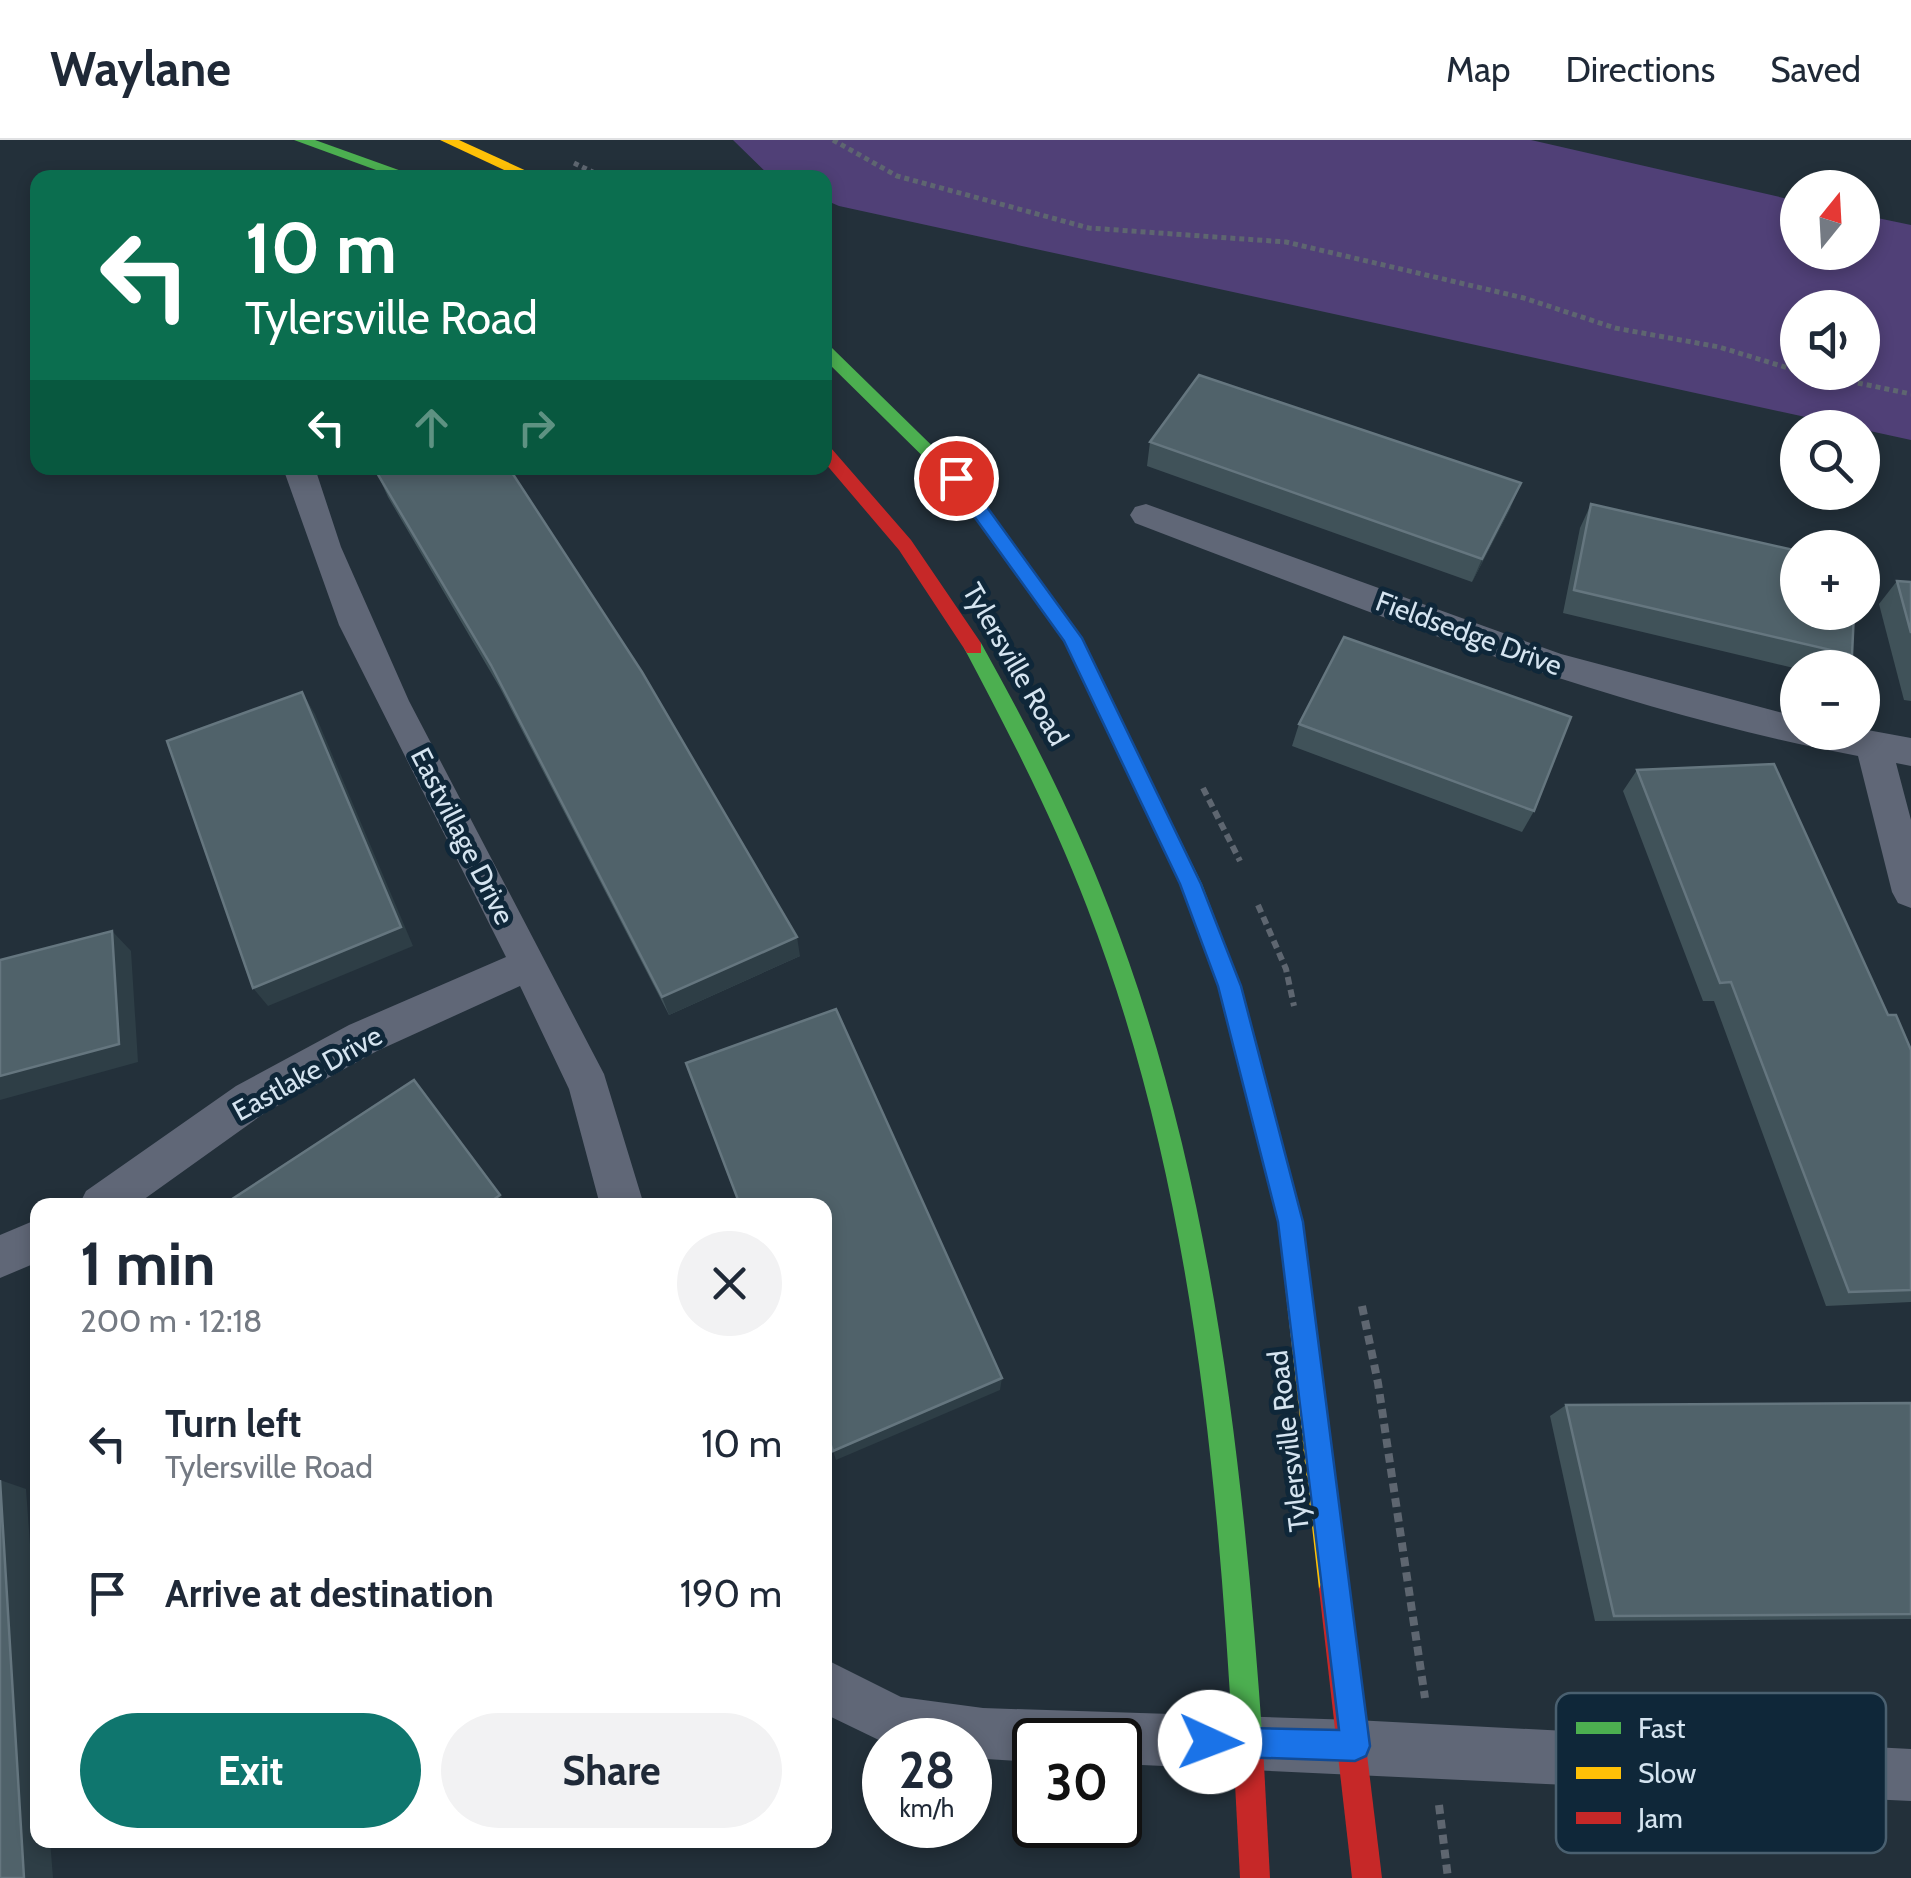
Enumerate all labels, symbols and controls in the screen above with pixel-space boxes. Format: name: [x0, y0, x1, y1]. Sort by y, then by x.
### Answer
text: Waylane: [50, 40, 231, 98]
text: Map: [1446, 48, 1511, 91]
text: Directions: [1566, 48, 1715, 91]
text: Saved: [1770, 48, 1861, 91]
north arrow: [1780, 170, 1880, 270]
map controls: [1780, 170, 1880, 750]
text: 10 m: [245, 205, 397, 291]
icon: left: [80, 210, 210, 340]
button: sound: [1780, 290, 1880, 390]
text: Tylersville Road: [245, 291, 538, 345]
icon: left: [299, 400, 354, 455]
icon: ahead: [404, 400, 459, 455]
icon: right: [509, 400, 564, 455]
button: search: [1780, 410, 1880, 510]
pin: [914, 436, 999, 521]
icon: arrive: [929, 451, 984, 506]
button: +: [1780, 530, 1880, 630]
street label: Tylersville Road: [956, 577, 1076, 751]
street label: Fieldsedge Drive: [1371, 584, 1567, 682]
button: −: [1780, 650, 1880, 750]
street label: Eastvillage Drive: [404, 742, 522, 930]
street label: Eastlake Drive: [226, 1018, 388, 1128]
text: 1 min: [80, 1227, 215, 1300]
button: close: [677, 1231, 782, 1336]
text: 200 m · 12:18: [80, 1301, 262, 1340]
street label: Tylersville Road: [1260, 1349, 1316, 1533]
text: Turn left: [165, 1400, 301, 1447]
icon: left: [80, 1416, 135, 1471]
text: 10 m: [701, 1420, 782, 1467]
text: Tylersville Road: [165, 1447, 373, 1486]
icon: arrive: [80, 1566, 135, 1621]
text: Arrive at destination: [165, 1570, 494, 1617]
text: 190 m: [680, 1570, 782, 1617]
position arrow: [1158, 1690, 1262, 1794]
legend: [1556, 1693, 1886, 1853]
text: Fast: [1638, 1711, 1686, 1745]
button: Exit: [80, 1713, 421, 1828]
button: Share: [441, 1713, 782, 1828]
speed limit sign: 30: [1012, 1718, 1142, 1848]
text: 28: [899, 1740, 955, 1801]
text: Slow: [1638, 1756, 1696, 1790]
text: km/h: [900, 1793, 954, 1823]
text: Jam: [1637, 1801, 1683, 1835]

